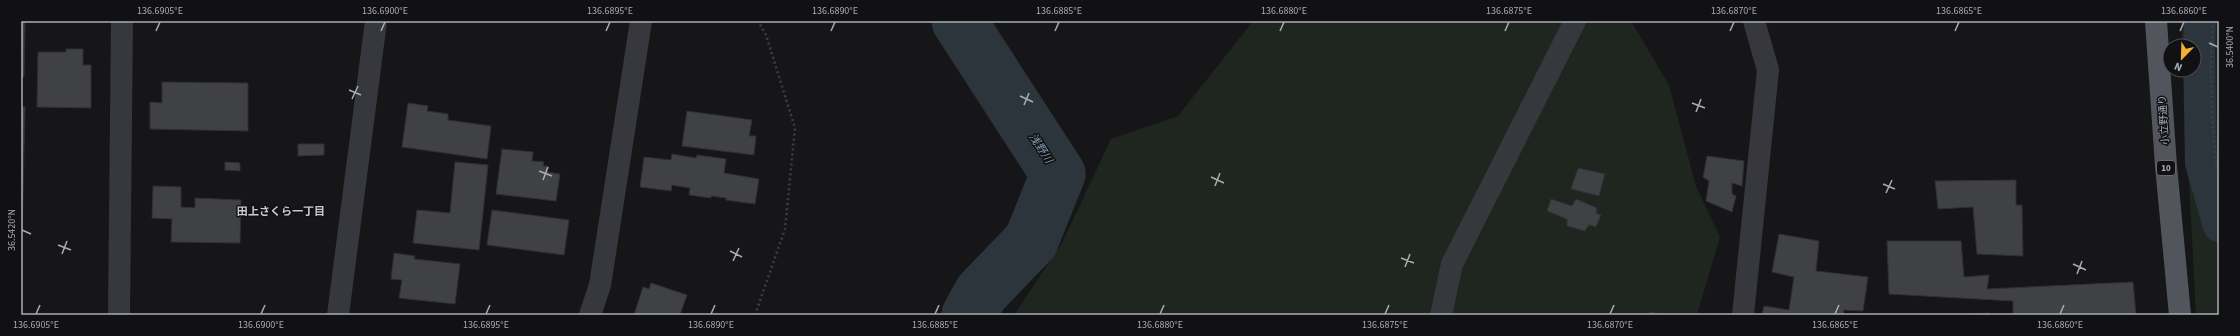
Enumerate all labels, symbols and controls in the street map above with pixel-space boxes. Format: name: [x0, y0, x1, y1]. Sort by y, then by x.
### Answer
text: 136.6905°E: [137, 4, 183, 18]
text: 136.6900°E: [362, 4, 408, 18]
text: 136.6895°E: [587, 4, 633, 18]
text: 136.6890°E: [812, 4, 858, 18]
text: 136.6885°E: [1036, 4, 1082, 18]
text: 136.6880°E: [1261, 4, 1307, 18]
text: 136.6875°E: [1486, 4, 1532, 18]
text: 136.6870°E: [1711, 4, 1757, 18]
text: 136.6865°E: [1936, 4, 1982, 18]
text: 136.6860°E: [2161, 4, 2207, 18]
text: 36.5400°N: [2223, 26, 2237, 68]
north arrow: [2162, 38, 2202, 78]
text: N: [2172, 58, 2185, 75]
street label: 小立野通り: [2155, 95, 2173, 145]
water label: 浅野川: [1025, 130, 1056, 167]
road number: 10: [2157, 161, 2175, 175]
district label: 田上さくら一丁目: [237, 204, 325, 219]
text: 36.5420°N: [5, 209, 19, 251]
text: 136.6905°E: [13, 318, 59, 332]
text: 136.6900°E: [238, 318, 284, 332]
text: 136.6895°E: [463, 318, 509, 332]
text: 136.6890°E: [688, 318, 734, 332]
text: 136.6885°E: [912, 318, 958, 332]
text: 136.6880°E: [1137, 318, 1183, 332]
text: 136.6875°E: [1362, 318, 1408, 332]
text: 136.6870°E: [1587, 318, 1633, 332]
text: 136.6865°E: [1812, 318, 1858, 332]
text: 136.6860°E: [2037, 318, 2083, 332]

